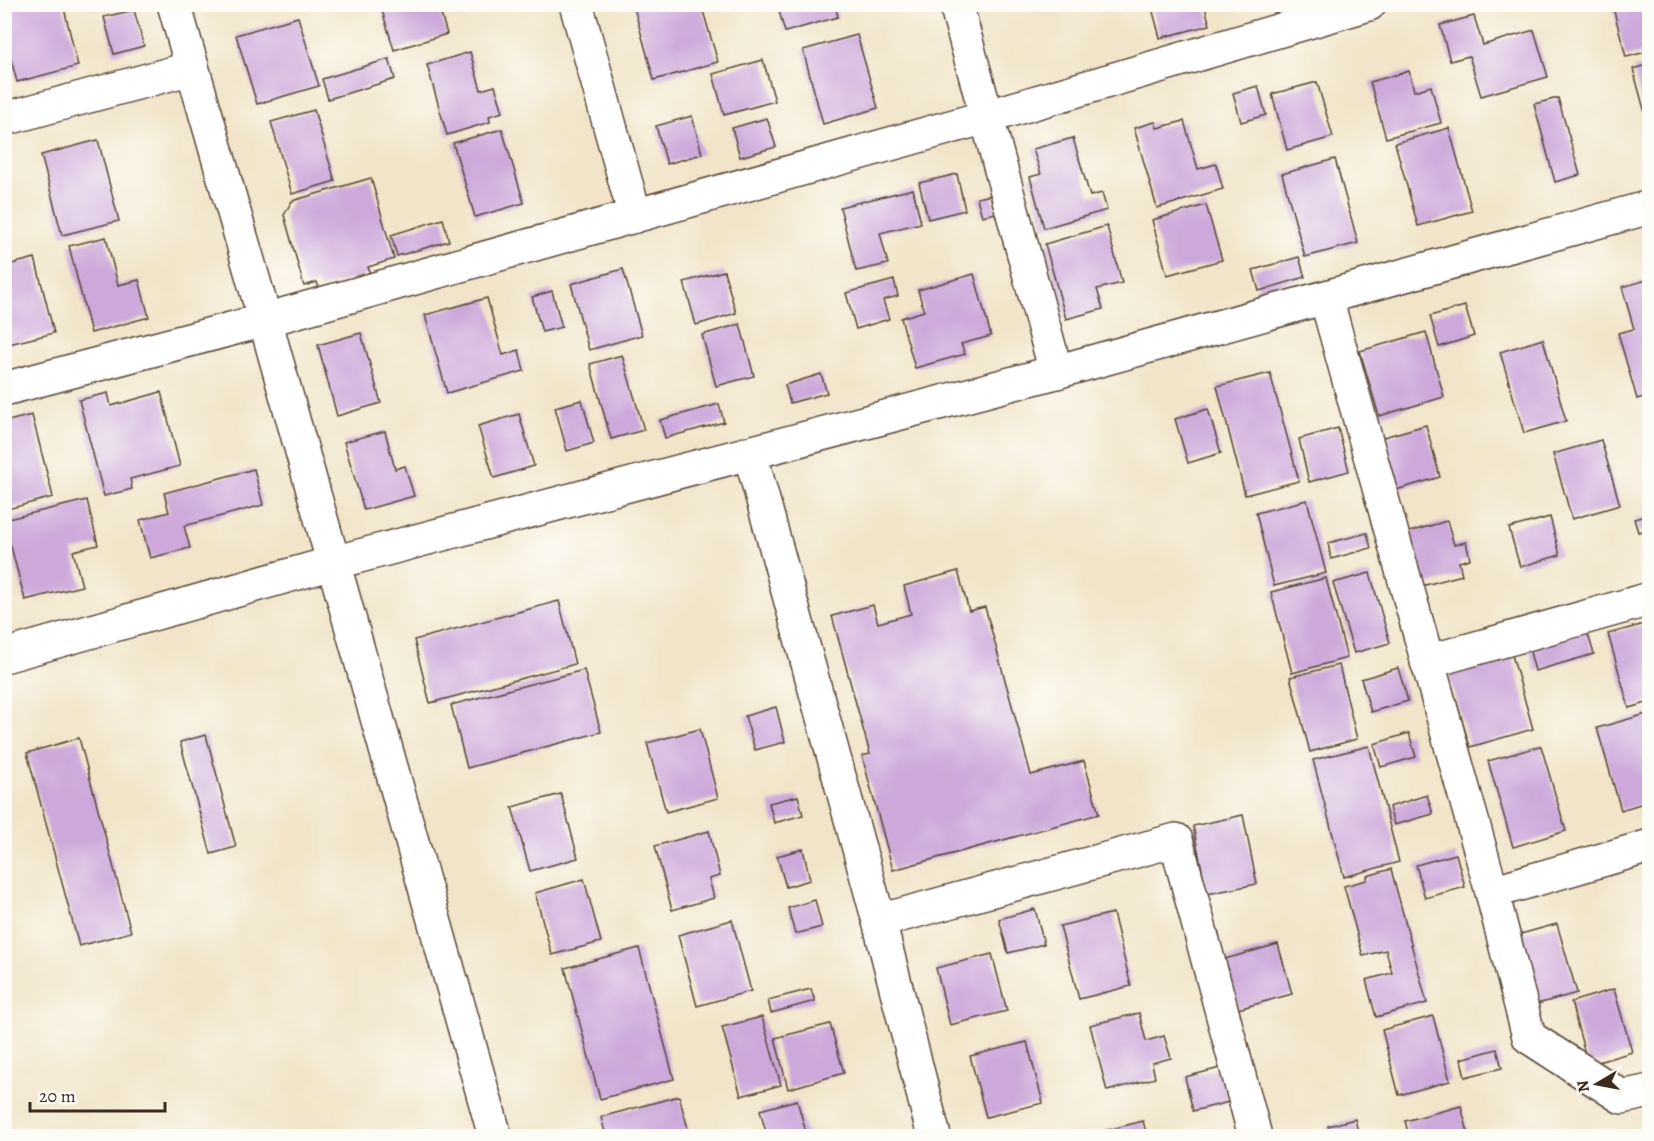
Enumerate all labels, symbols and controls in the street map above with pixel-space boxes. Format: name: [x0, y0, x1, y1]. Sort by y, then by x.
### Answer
north arrow: [1567, 1054, 1627, 1114]
scale bar: [30, 1075, 165, 1113]
text: N: [1571, 1078, 1595, 1094]
text: 20 m: [39, 1084, 76, 1108]

